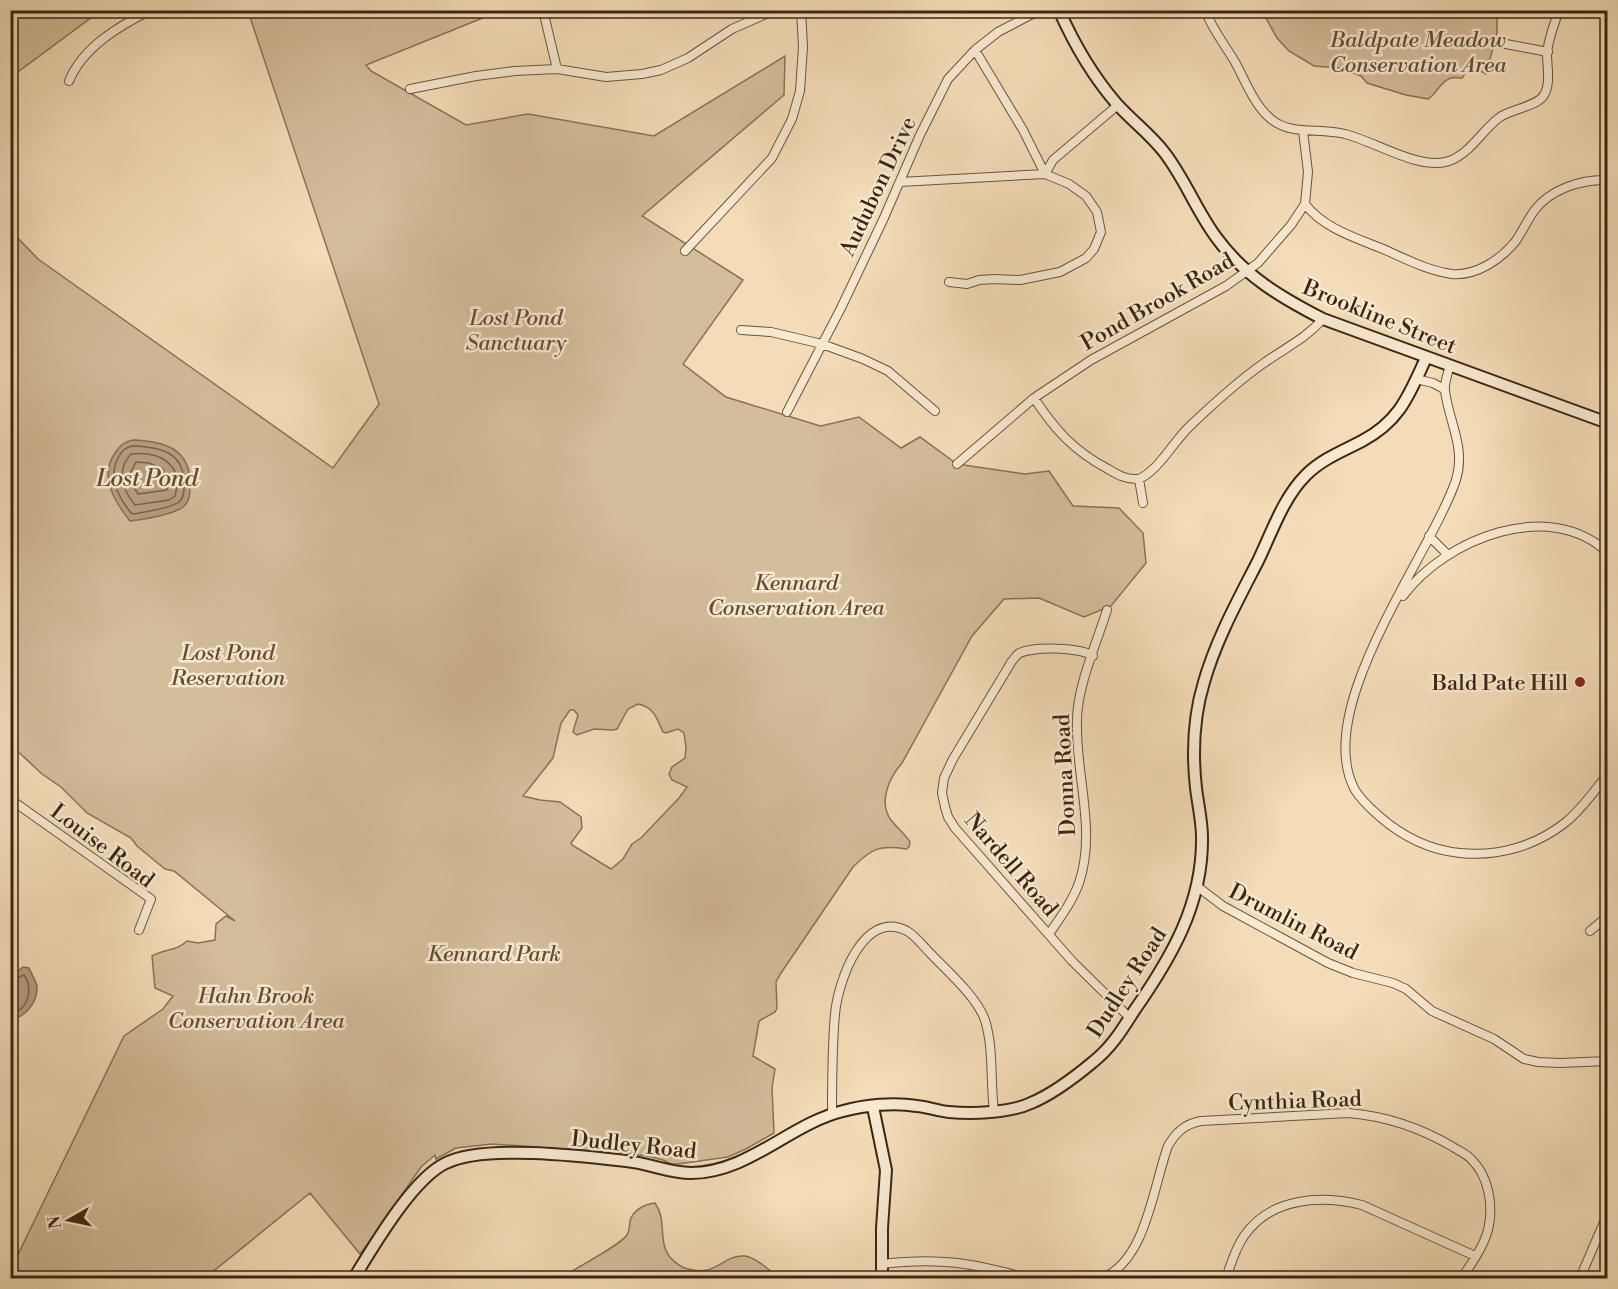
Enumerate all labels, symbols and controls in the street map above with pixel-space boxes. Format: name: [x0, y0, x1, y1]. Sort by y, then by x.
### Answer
park label: Baldpate Meadow Conservation Area: [1329, 27, 1507, 79]
street label: Audubon Drive: [834, 112, 923, 262]
street label: Pond Brook Road: [1076, 247, 1240, 357]
street label: Brookline Street: [1298, 274, 1460, 361]
park label: Lost Pond Sanctuary: [466, 305, 567, 357]
water label: Lost Pond: [95, 464, 199, 494]
park label: Kennard Conservation Area: [708, 570, 885, 622]
park label: Lost Pond Reservation: [170, 640, 286, 692]
place label: Bald Pate Hill: [1431, 670, 1568, 697]
marker: Bald Pate Hill: [1573, 675, 1587, 689]
street label: Donna Road: [1049, 713, 1082, 837]
street label: Louise Road: [45, 798, 160, 894]
street label: Nardell Road: [958, 808, 1064, 923]
street label: Drumlin Road: [1224, 878, 1363, 967]
street label: Dudley Road: [1082, 922, 1173, 1043]
park label: Kennard Park: [427, 941, 561, 968]
park label: Hahn Brook Conservation Area: [168, 983, 345, 1035]
street label: Cynthia Road: [1228, 1086, 1363, 1117]
street label: Dudley Road: [570, 1125, 698, 1166]
north arrow: [39, 1190, 99, 1250]
text: N: [44, 1214, 66, 1230]

